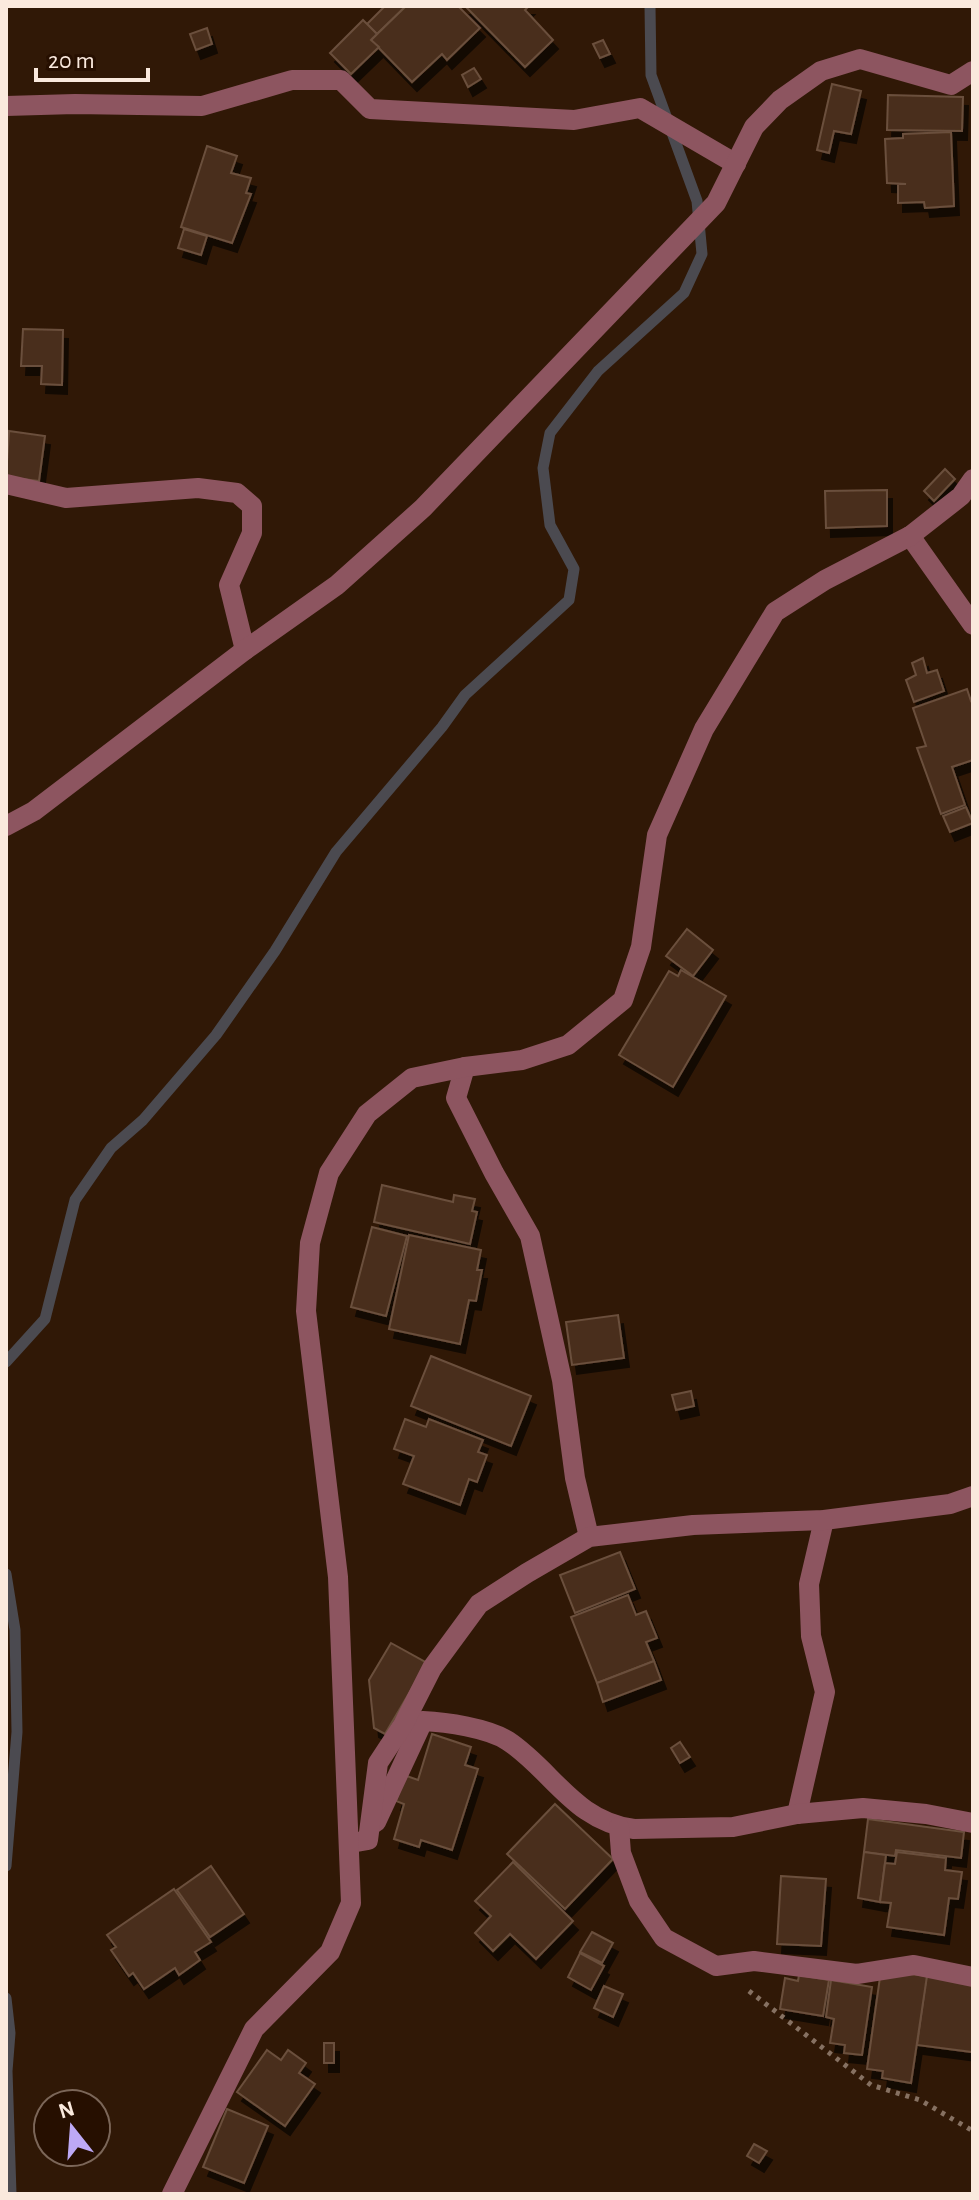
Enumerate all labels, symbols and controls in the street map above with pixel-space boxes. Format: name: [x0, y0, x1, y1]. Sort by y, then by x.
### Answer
scale bar: [36, 32, 148, 82]
text: 20 m: [48, 49, 95, 73]
north arrow: [32, 2088, 112, 2168]
text: N: [56, 2097, 77, 2123]

